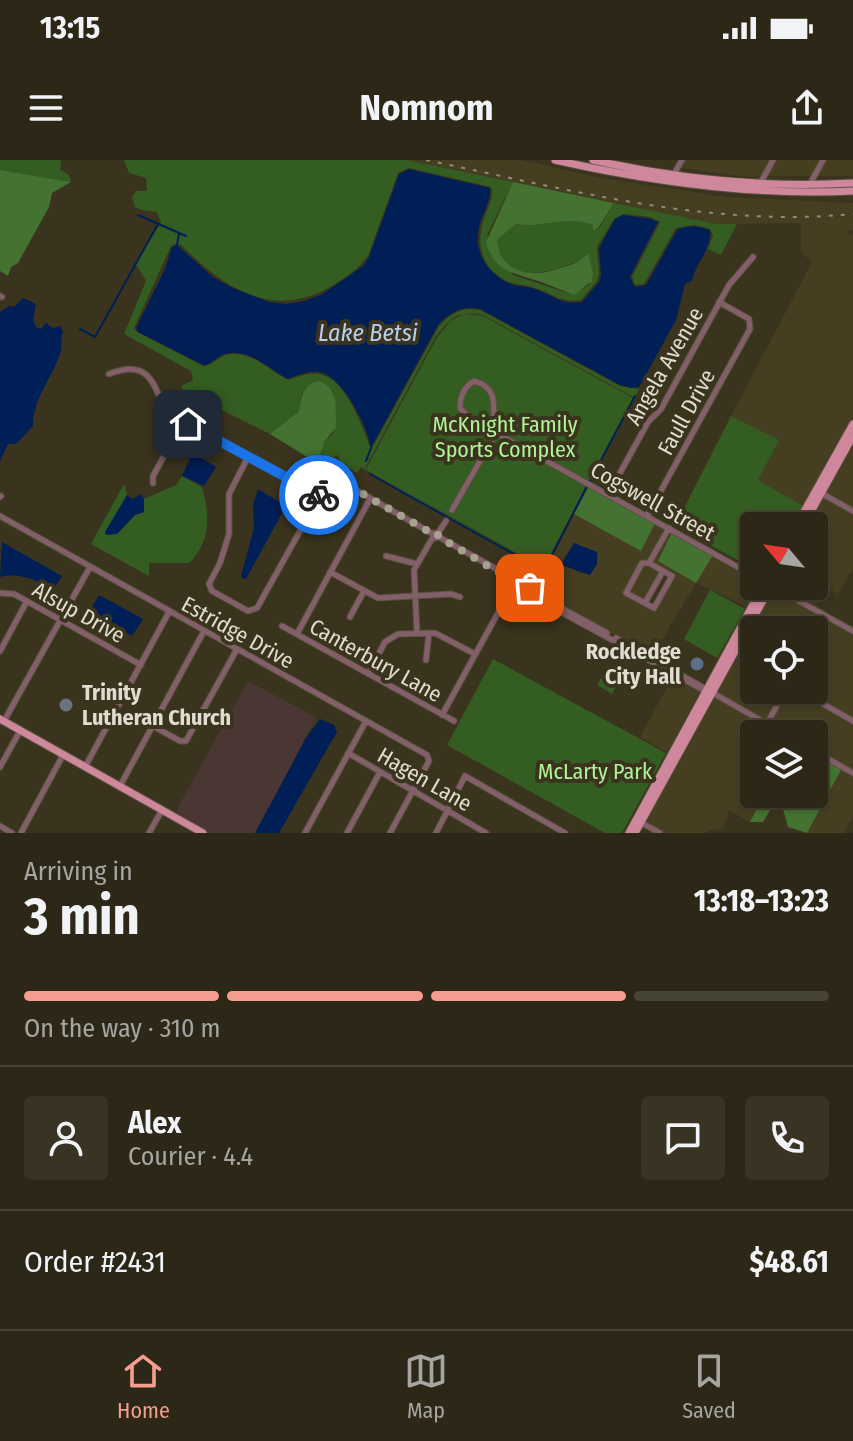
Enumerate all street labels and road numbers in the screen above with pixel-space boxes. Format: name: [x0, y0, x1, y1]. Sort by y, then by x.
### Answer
street label: Angela Avenue: [620, 302, 709, 430]
street label: Faull Drive: [652, 365, 721, 460]
street label: Cogswell Street: [586, 456, 720, 547]
street label: Alsup Drive: [28, 576, 130, 649]
street label: Estridge Drive: [177, 590, 299, 674]
street label: Canterbury Lane: [305, 613, 447, 708]
street label: Hagen Lane: [373, 742, 477, 817]

